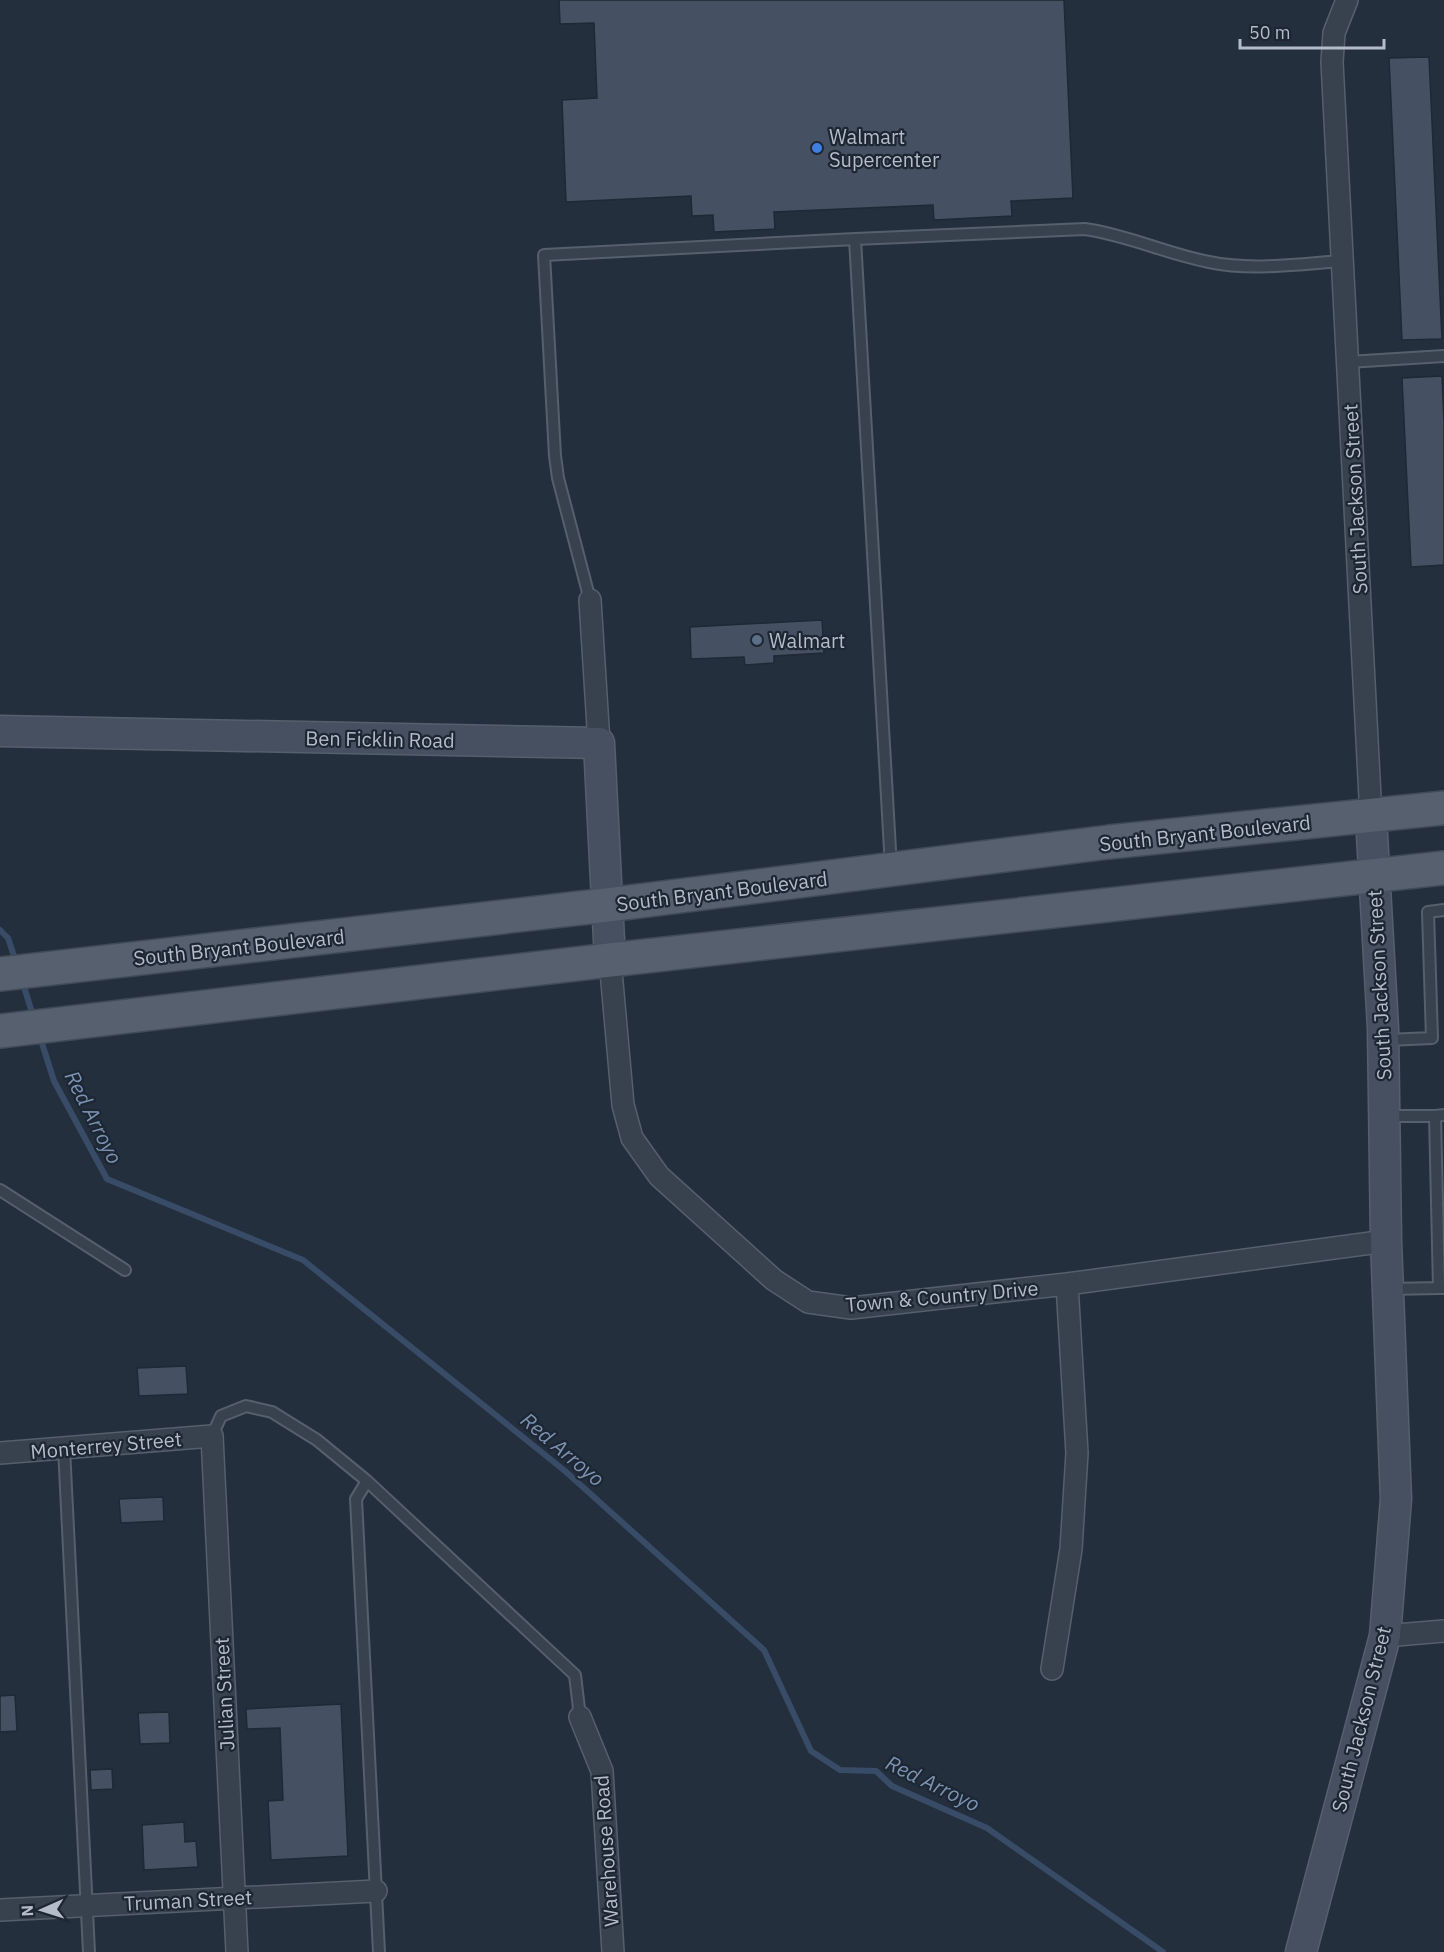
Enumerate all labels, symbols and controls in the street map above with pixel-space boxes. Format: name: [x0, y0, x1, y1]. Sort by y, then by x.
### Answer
scale bar: [1240, 12, 1384, 50]
text: 50 m: [1249, 21, 1291, 44]
place label: Walmart Supercenter: [829, 123, 939, 173]
marker: Walmart Supercenter: [810, 141, 824, 155]
street label: South Jackson Street: [1337, 403, 1373, 595]
place label: Walmart: [769, 627, 845, 654]
marker: Walmart: [750, 633, 764, 647]
street label: Ben Ficklin Road: [305, 724, 455, 754]
street label: South Bryant Boulevard: [1098, 808, 1312, 858]
street label: South Bryant Boulevard: [615, 865, 829, 917]
street label: South Jackson Street: [1361, 889, 1397, 1081]
street label: South Bryant Boulevard: [132, 922, 346, 972]
water label: Red Arroyo: [59, 1066, 129, 1168]
street label: Town & Country Drive: [845, 1274, 1039, 1318]
water label: Red Arroyo: [515, 1406, 611, 1492]
street label: Monterrey Street: [29, 1425, 183, 1465]
street label: South Jackson Street: [1325, 1623, 1397, 1815]
street label: Julian Street: [208, 1637, 240, 1751]
water label: Red Arroyo: [881, 1748, 985, 1818]
street label: Warehouse Road: [587, 1774, 625, 1928]
north arrow: [12, 1880, 72, 1940]
street label: Truman Street: [123, 1883, 253, 1917]
text: N: [17, 1904, 37, 1917]

